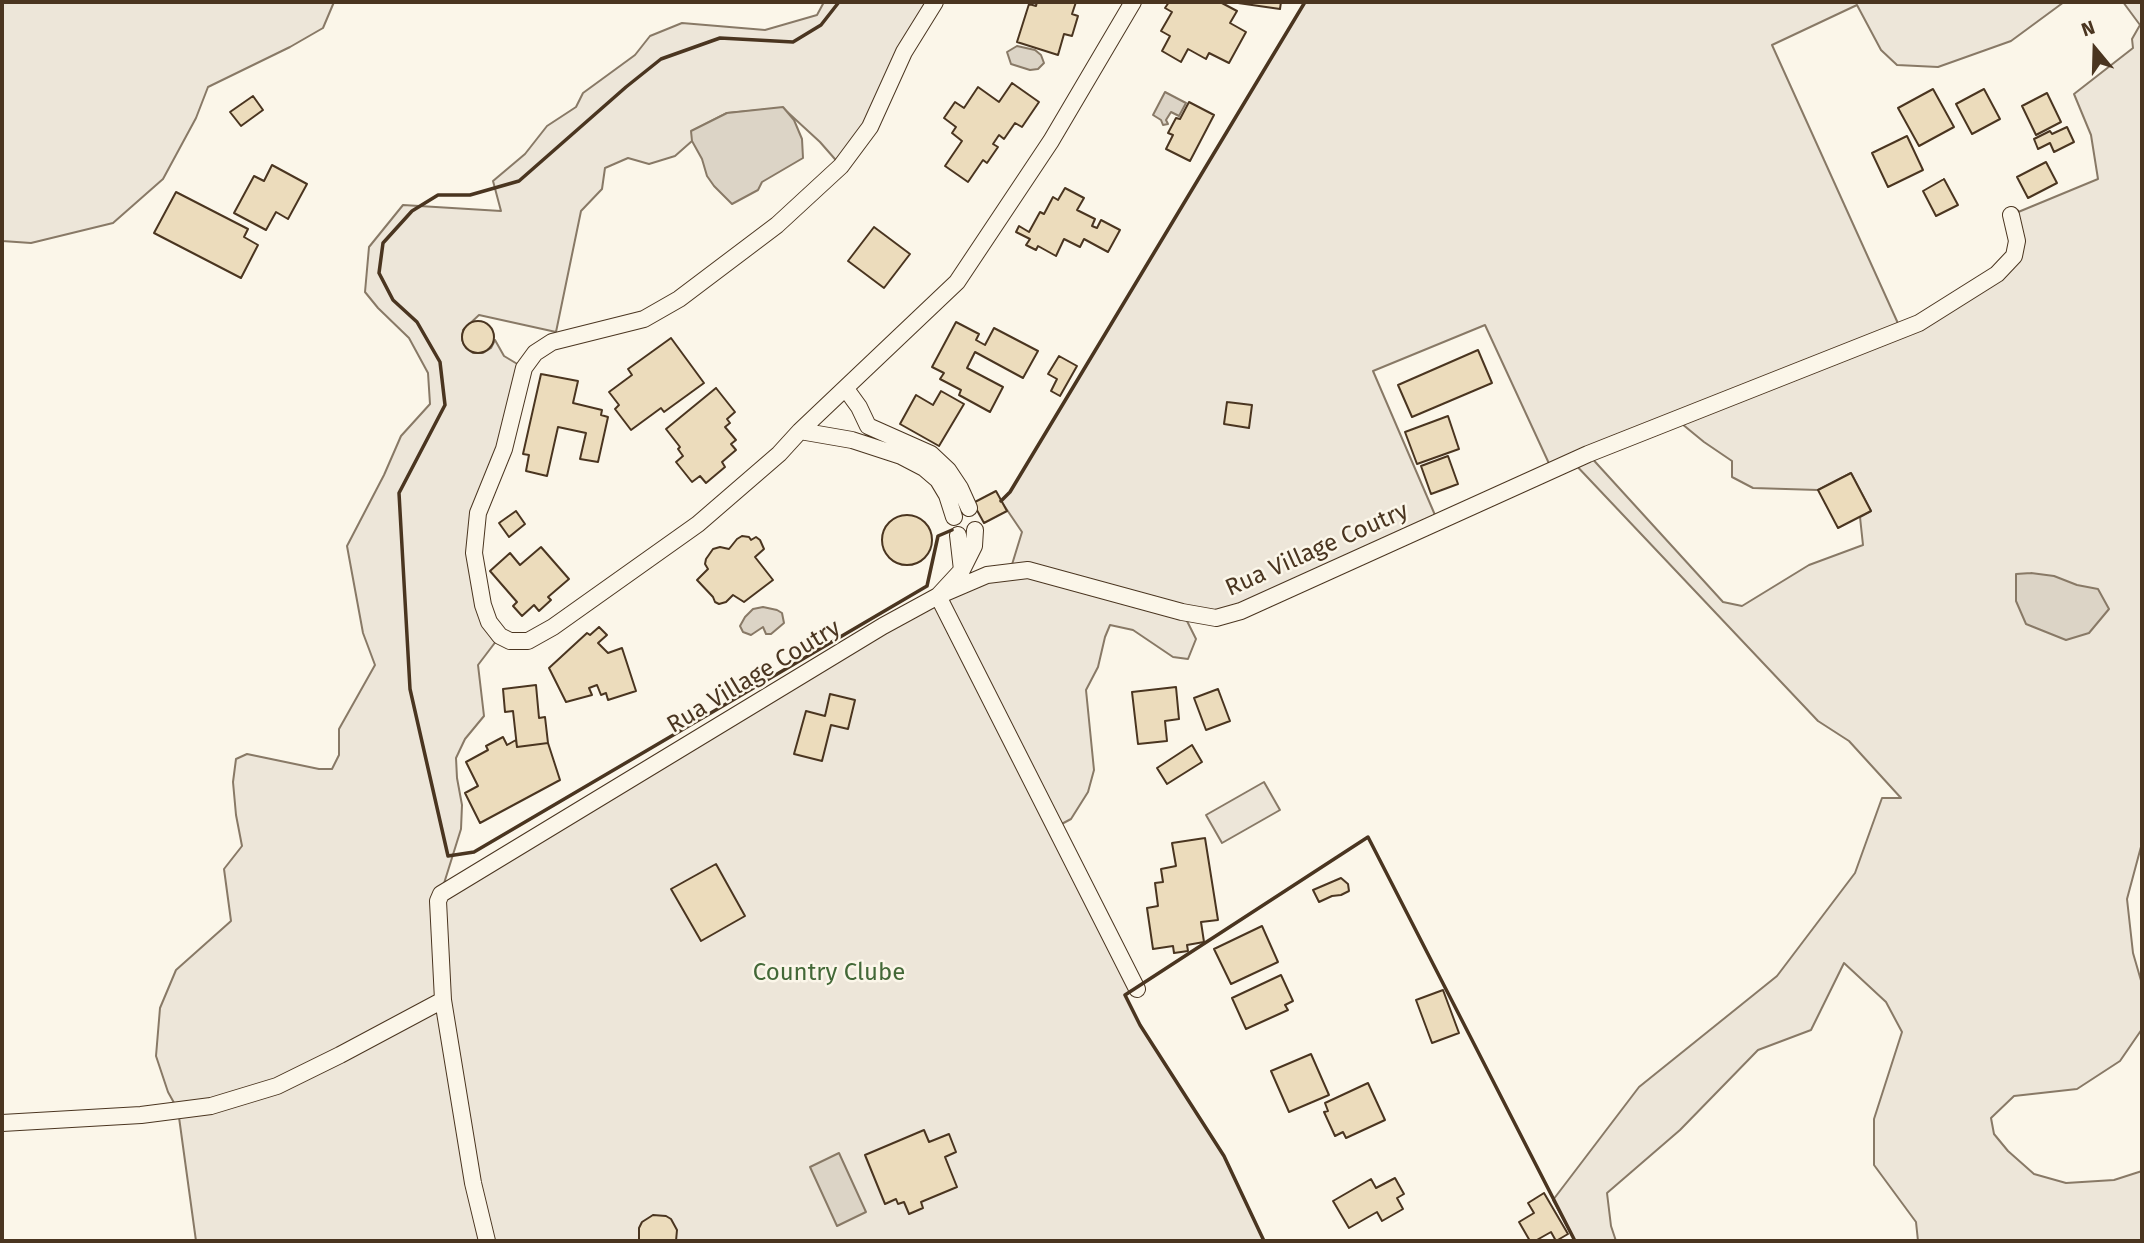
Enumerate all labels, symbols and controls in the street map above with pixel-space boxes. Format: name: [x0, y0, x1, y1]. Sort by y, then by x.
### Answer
north arrow: [2060, 14, 2130, 84]
text: N: [2078, 16, 2098, 42]
street label: Rua Village Coutry: [1221, 497, 1413, 603]
street label: Rua Village Coutry: [662, 614, 846, 740]
park label: Country Clube: [753, 959, 905, 987]

